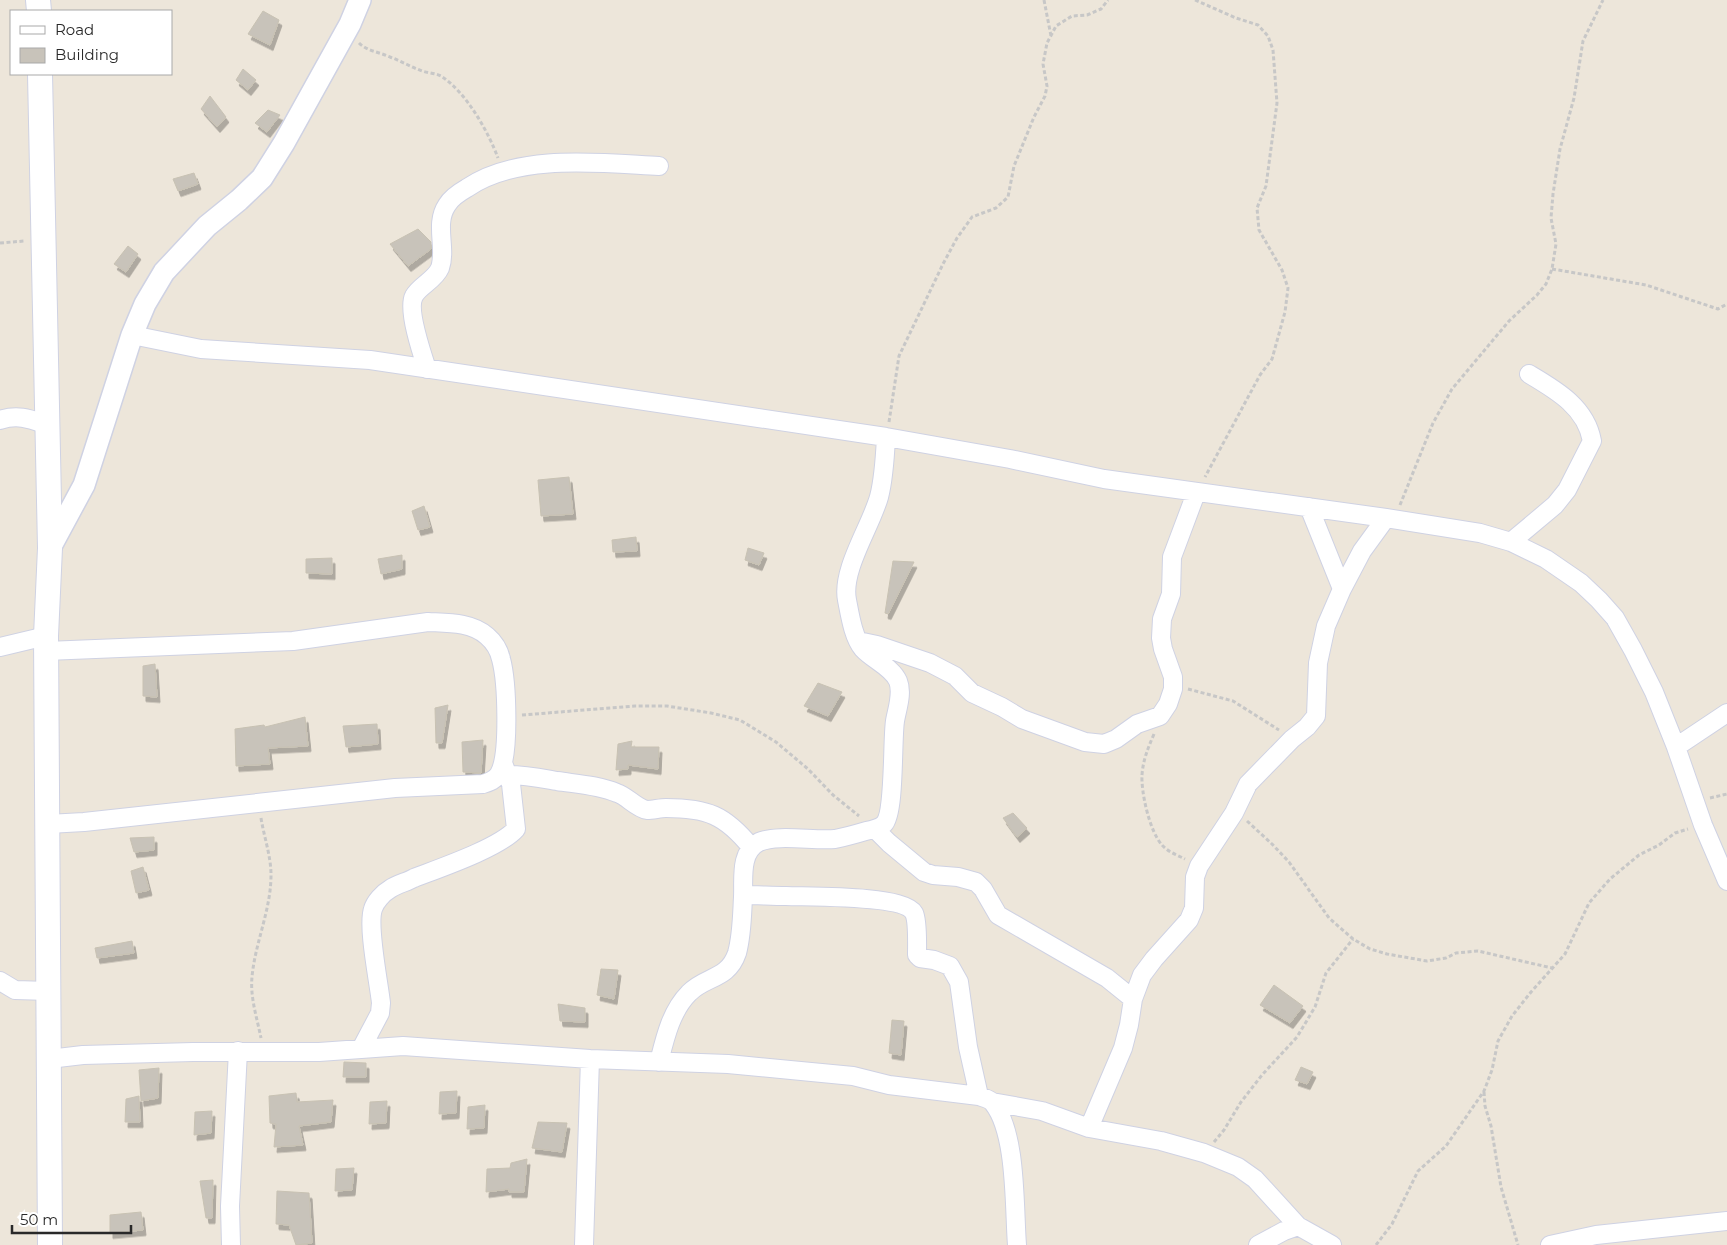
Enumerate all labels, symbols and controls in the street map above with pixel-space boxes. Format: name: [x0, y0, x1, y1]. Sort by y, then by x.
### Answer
legend: [10, 10, 172, 75]
text: Road: [55, 20, 94, 39]
text: Building: [55, 45, 119, 64]
scale bar: [12, 1202, 131, 1234]
text: 50 m: [20, 1210, 58, 1229]

